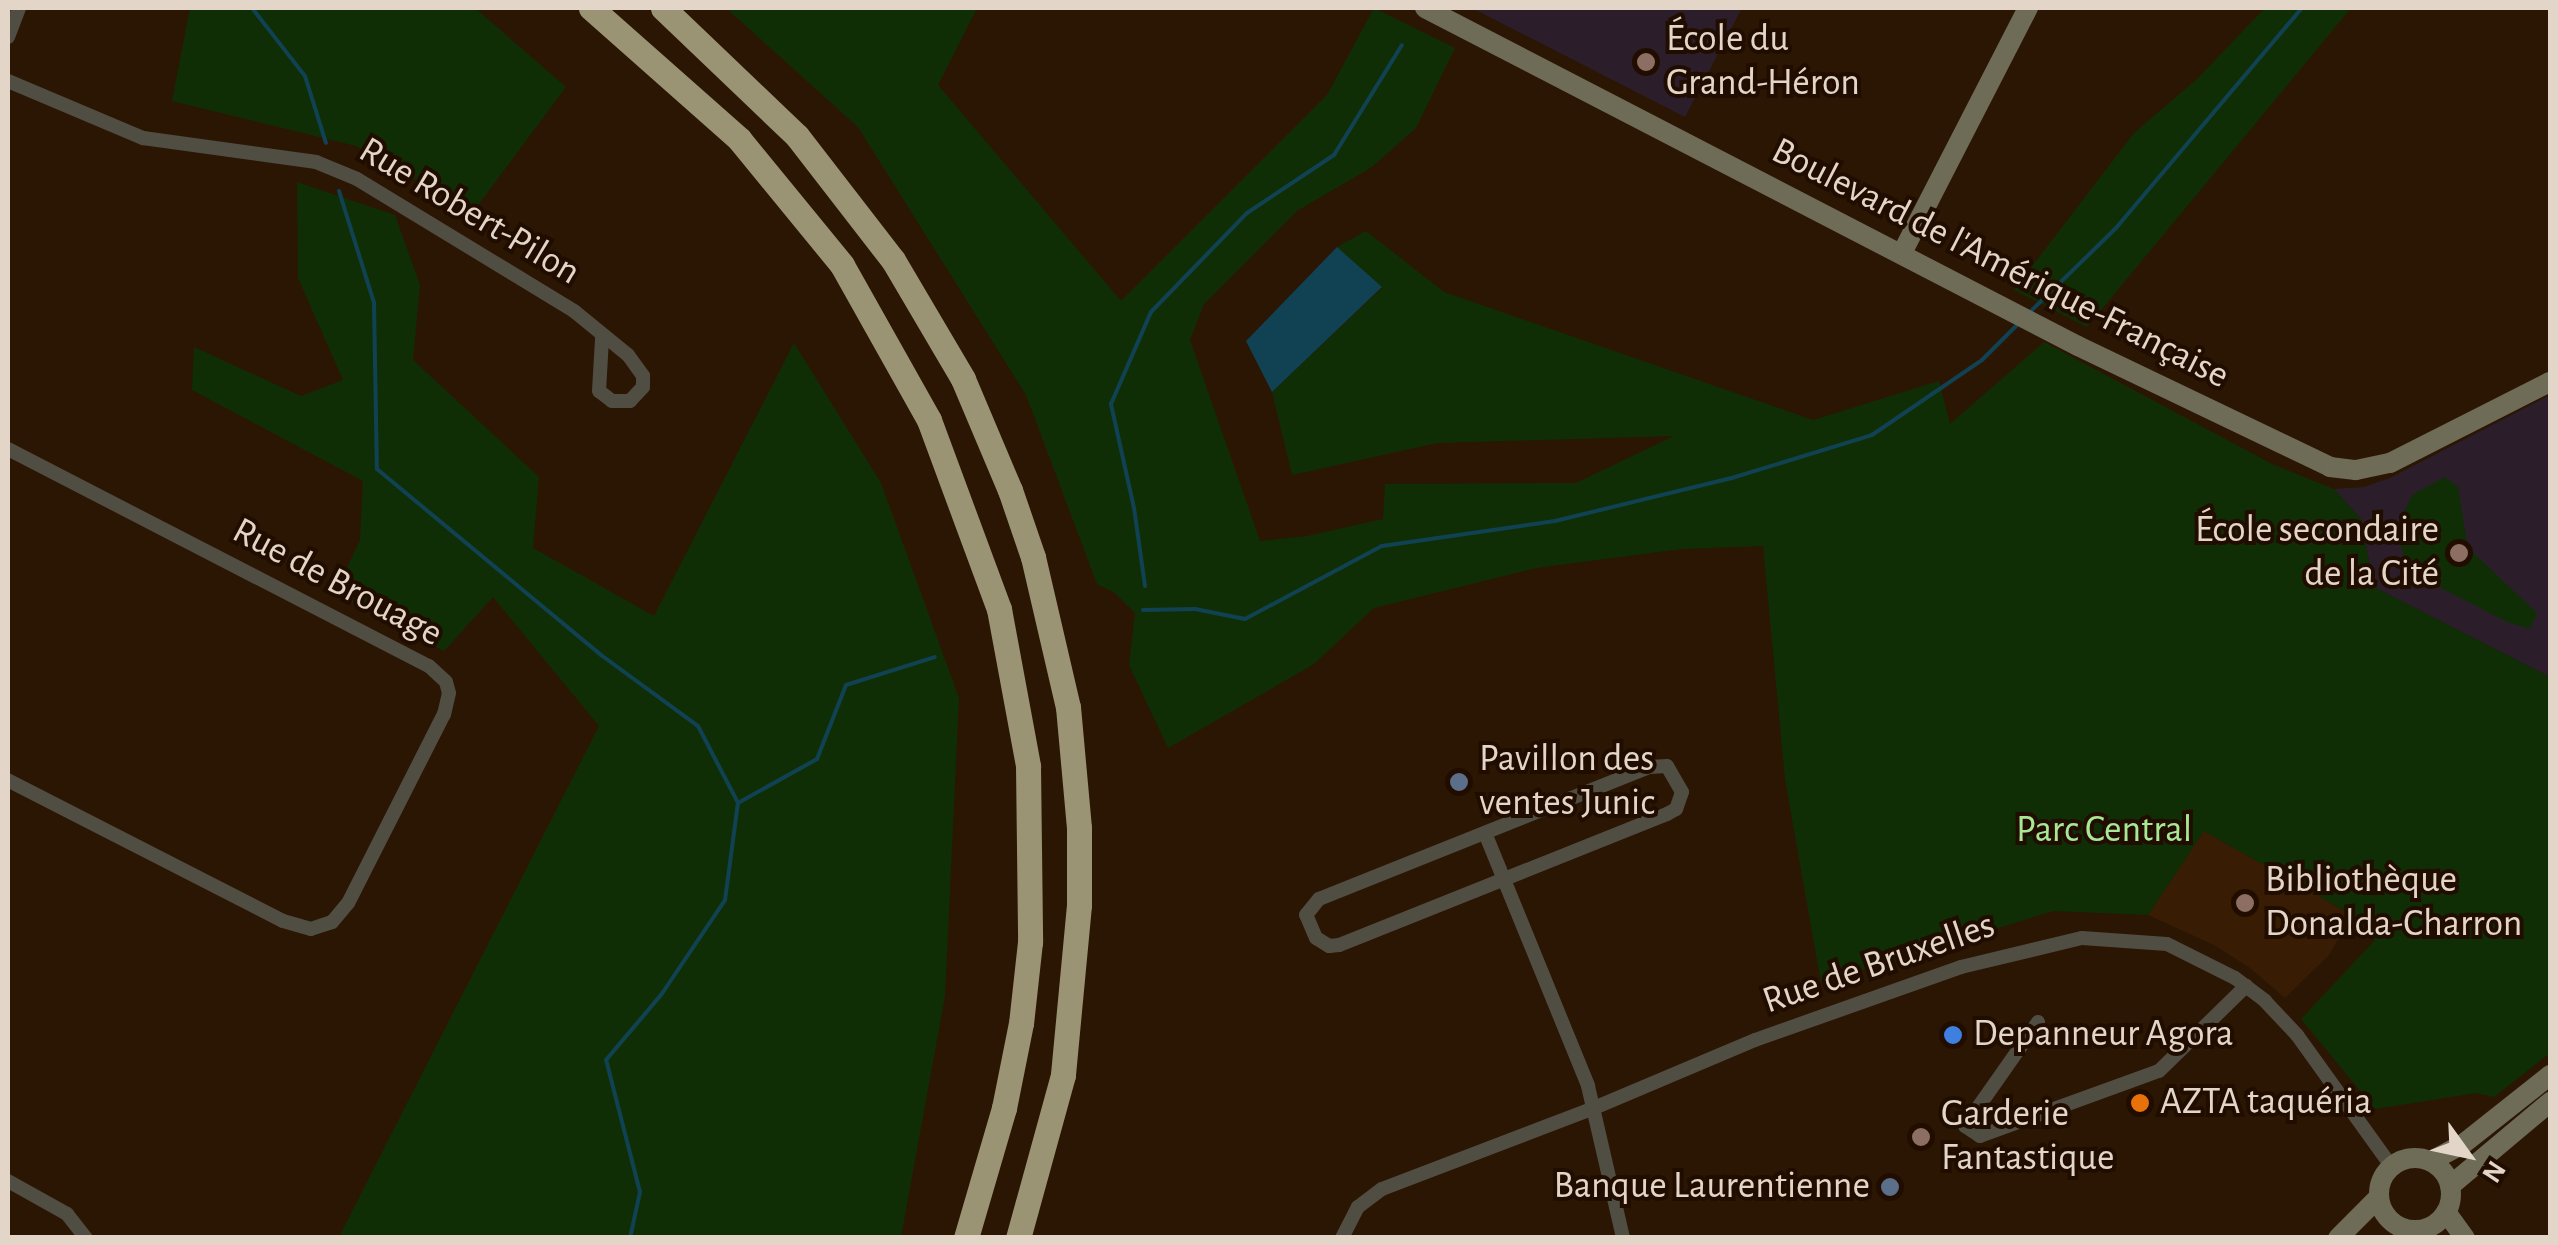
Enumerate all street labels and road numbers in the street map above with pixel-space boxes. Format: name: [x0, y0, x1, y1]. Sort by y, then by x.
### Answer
street label: Rue Robert-Pilon: [350, 128, 588, 296]
street label: Boulevard de l'Amérique-Française: [1764, 129, 2236, 399]
street label: Rue de Brouage: [224, 509, 450, 657]
street label: Rue de Bruxelles: [1757, 903, 2001, 1025]

